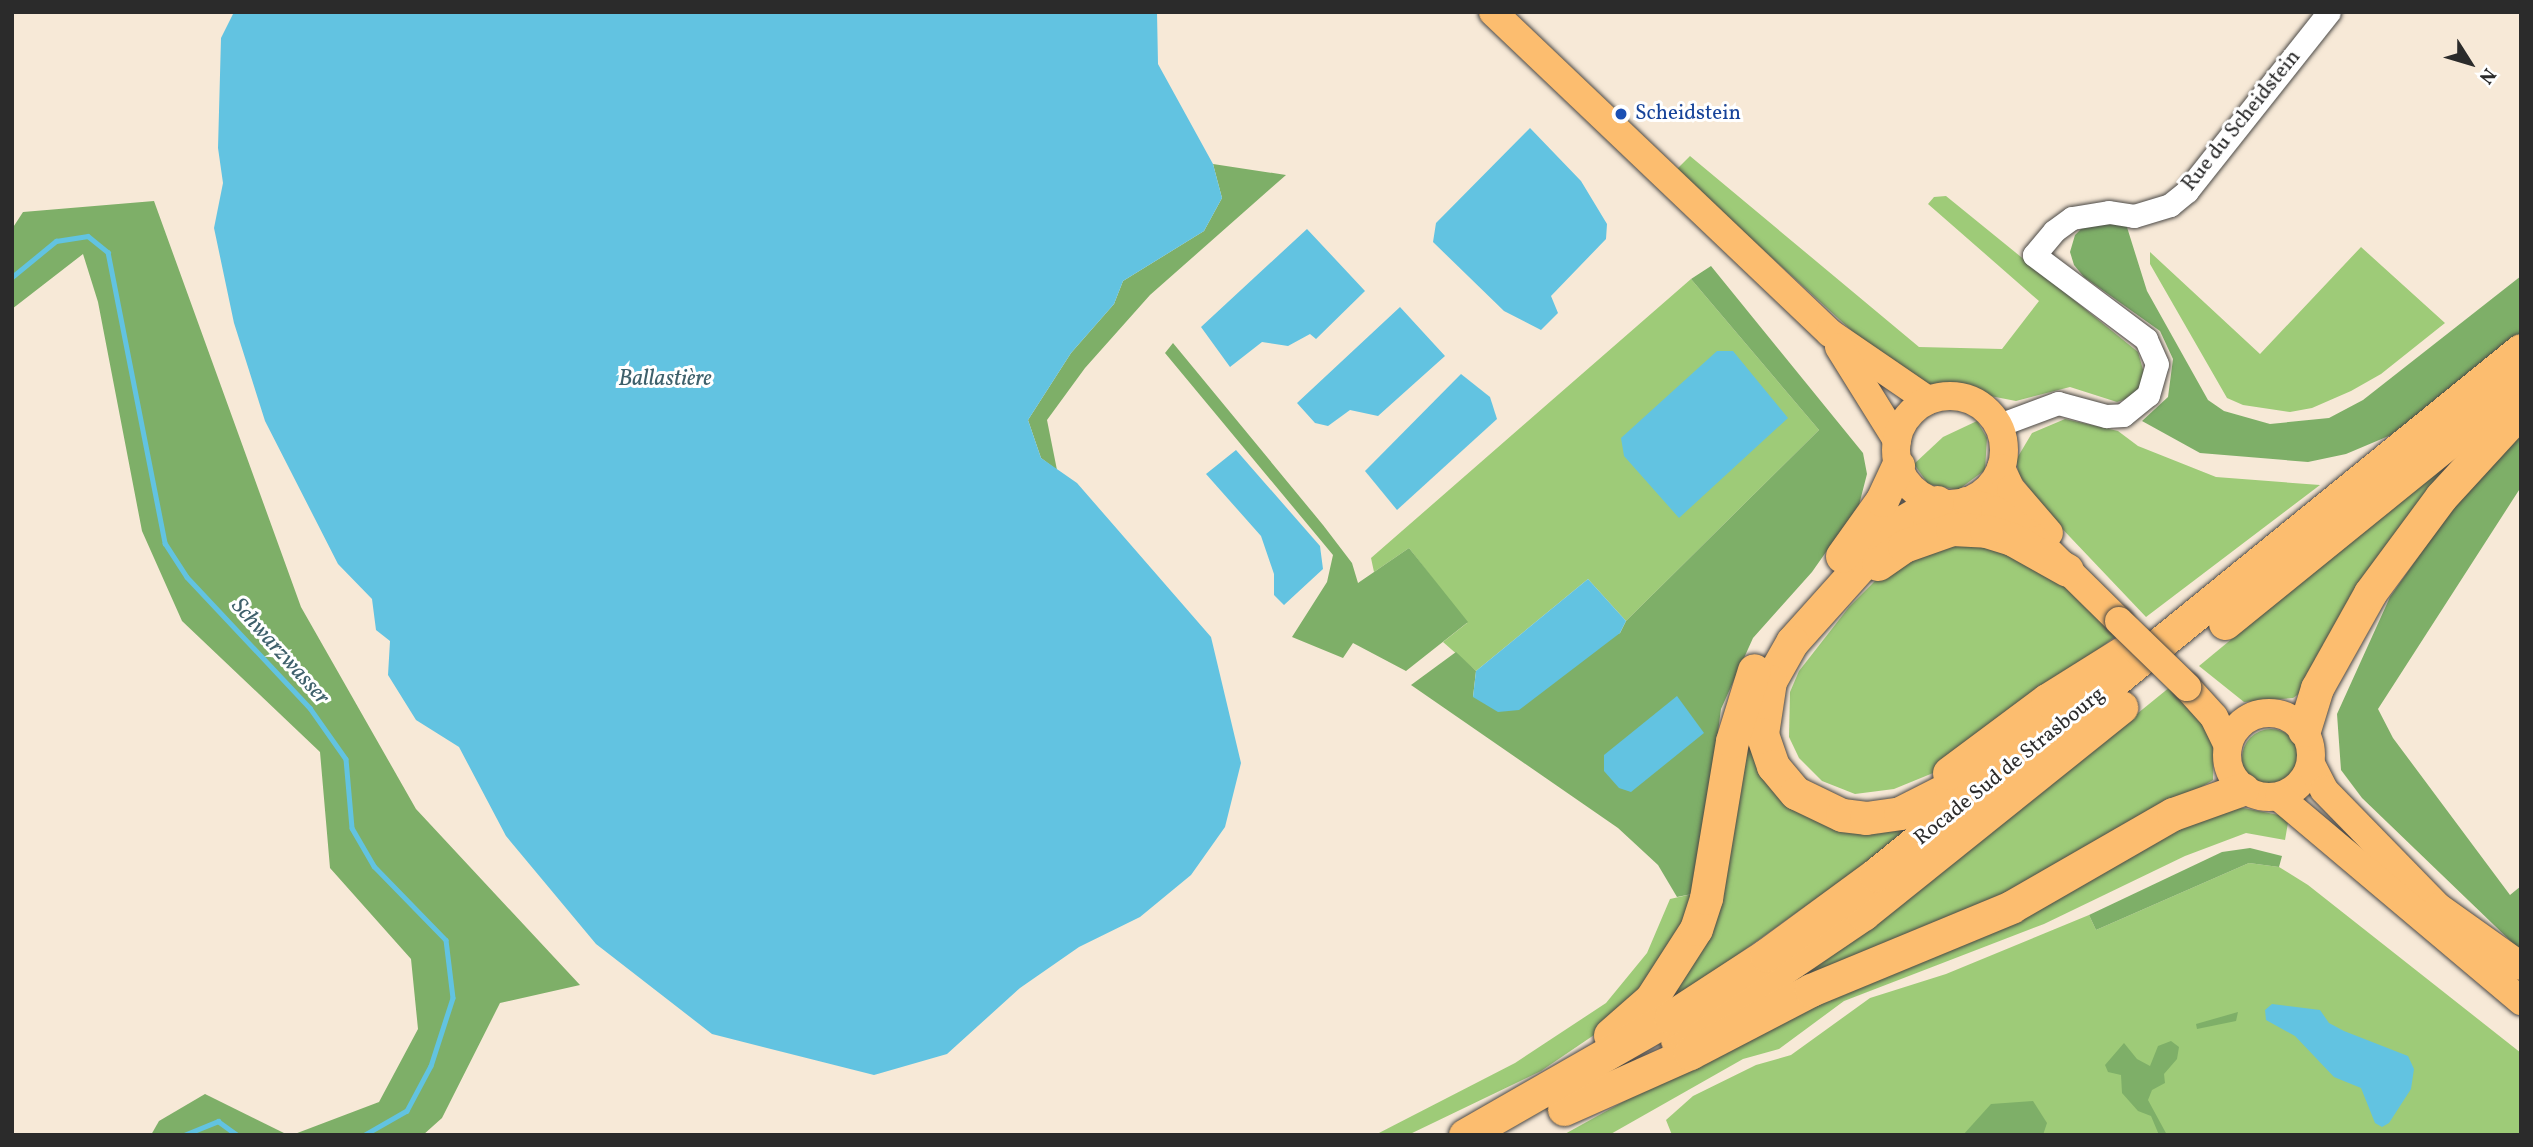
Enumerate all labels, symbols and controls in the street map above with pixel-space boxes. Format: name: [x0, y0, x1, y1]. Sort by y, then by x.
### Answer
north arrow: [2435, 28, 2505, 98]
street label: Rue du Scheidstein: [2177, 45, 2307, 197]
text: N: [2472, 62, 2501, 89]
place label: Scheidstein: [1635, 101, 1741, 127]
marker: Scheidstein: [1613, 106, 1629, 122]
water label: Ballastière: [618, 365, 712, 393]
water label: Schwarzwasser: [225, 593, 335, 711]
street label: Rocade Sud de Strasbourg: [1910, 682, 2110, 852]

